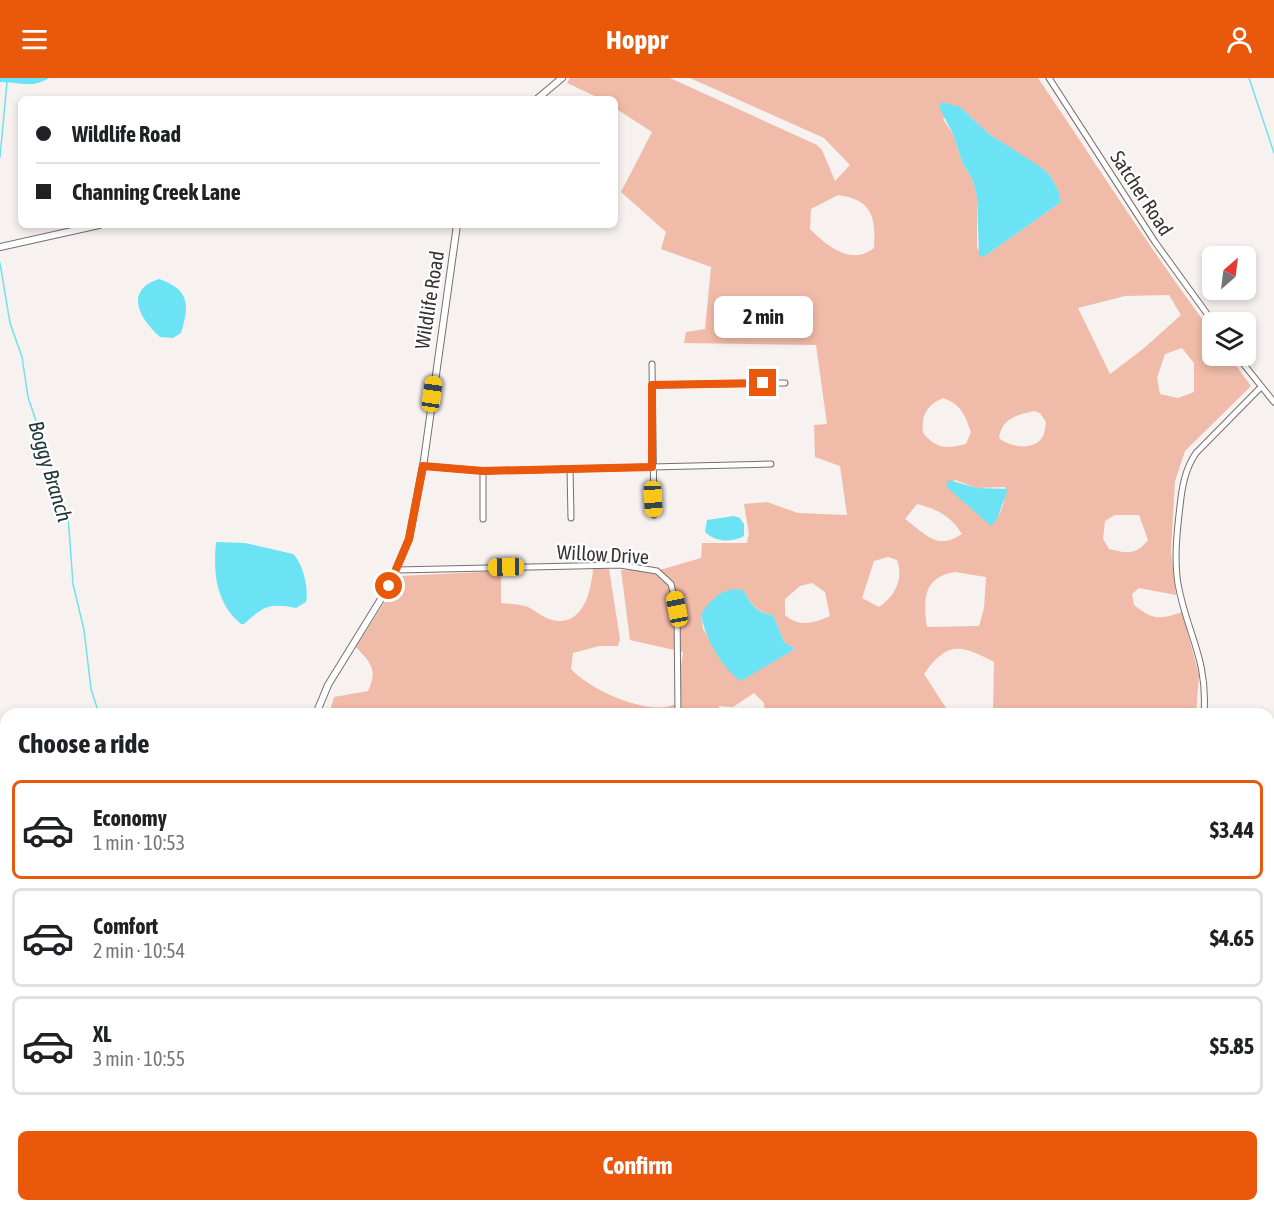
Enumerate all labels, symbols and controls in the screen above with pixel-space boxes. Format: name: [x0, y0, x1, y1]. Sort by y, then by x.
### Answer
icon: menu: [18, 23, 51, 56]
icon: person: [1223, 23, 1256, 56]
text: Hoppr: [606, 24, 668, 55]
text: Wildlife Road: [72, 121, 181, 147]
street label: Satcher Road: [1106, 146, 1178, 240]
text: Channing Creek Lane: [72, 179, 241, 205]
north arrow: [1202, 246, 1256, 300]
map controls: [1202, 246, 1256, 366]
street label: Wildlife Road: [410, 249, 448, 351]
callout: 2 min: [714, 296, 813, 338]
text: 2 min: [743, 305, 784, 328]
button: layers: [1202, 312, 1256, 366]
route end: [749, 369, 776, 396]
car: [421, 375, 443, 413]
water label: Boggy Branch: [24, 418, 78, 524]
car: [643, 481, 663, 517]
street label: Willow Drive: [556, 540, 650, 568]
car: [488, 558, 524, 576]
route start: [375, 572, 402, 599]
car: [665, 590, 689, 628]
text: Choose a ride: [18, 728, 150, 759]
icon: car: [21, 803, 75, 857]
text: Economy: [93, 805, 167, 831]
text: $3.44: [1210, 817, 1254, 843]
text: 1 min · 10:53: [93, 831, 185, 854]
icon: car: [21, 911, 75, 965]
text: Comfort: [93, 913, 158, 939]
text: $4.65: [1210, 925, 1254, 951]
text: 2 min · 10:54: [93, 939, 185, 962]
icon: car: [21, 1019, 75, 1073]
text: XL: [93, 1021, 111, 1047]
text: $5.85: [1210, 1033, 1254, 1059]
text: 3 min · 10:55: [93, 1047, 185, 1070]
button: Confirm: [18, 1131, 1257, 1200]

